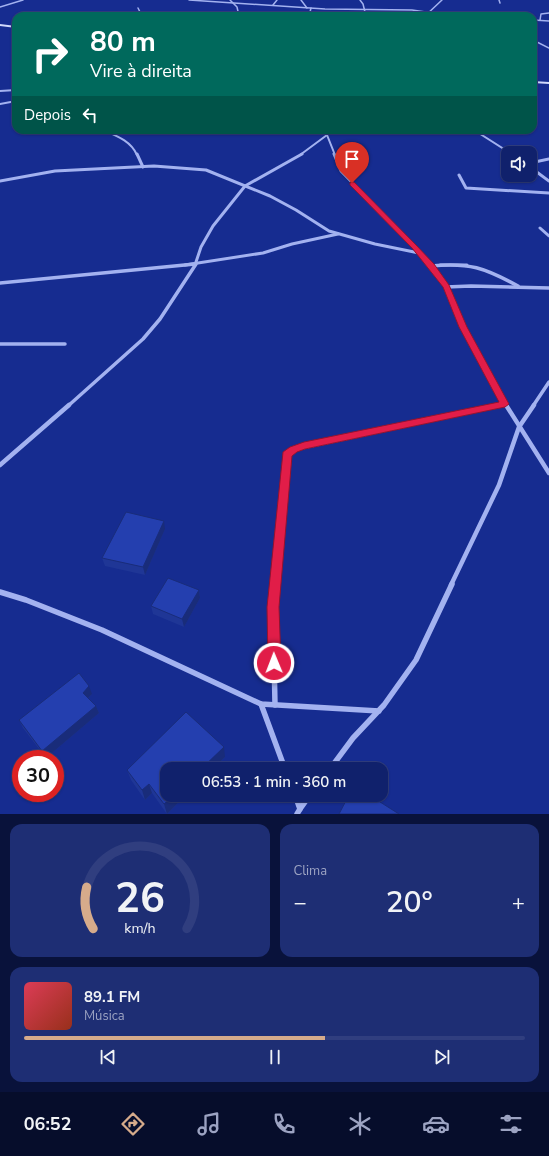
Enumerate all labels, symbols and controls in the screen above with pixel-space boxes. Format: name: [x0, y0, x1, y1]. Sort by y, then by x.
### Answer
text: 80 m: [90, 23, 156, 61]
icon: right: [24, 28, 76, 80]
text: Vire à direita: [90, 59, 192, 83]
icon: left: [79, 104, 101, 126]
text: Depois: [24, 105, 71, 125]
pin: [335, 142, 369, 183]
map controls: [501, 146, 537, 182]
button: sound: [501, 146, 537, 182]
icon: arrive: [341, 148, 363, 170]
position arrow: [253, 642, 295, 684]
speed limit sign: 30: [12, 750, 64, 802]
text: 06:53 · 1 min · 360 m: [202, 772, 346, 792]
text: Clima: [294, 862, 327, 880]
text: 26: [115, 869, 165, 926]
text: 20°: [386, 882, 433, 923]
text: −: [294, 888, 307, 918]
text: +: [512, 888, 525, 918]
text: km/h: [124, 918, 155, 937]
text: 89.1 FM: [84, 987, 140, 1007]
text: Música: [84, 1007, 125, 1025]
icon: previous: [97, 1046, 119, 1068]
icon: pause: [264, 1046, 286, 1068]
icon: next: [431, 1046, 453, 1068]
icon: directions: [119, 1110, 147, 1138]
icon: music: [195, 1110, 223, 1138]
icon: phone: [270, 1110, 298, 1138]
icon: climate: [346, 1110, 374, 1138]
icon: car: [422, 1110, 450, 1138]
icon: filters: [497, 1110, 525, 1138]
text: 06:52: [24, 1112, 71, 1136]

